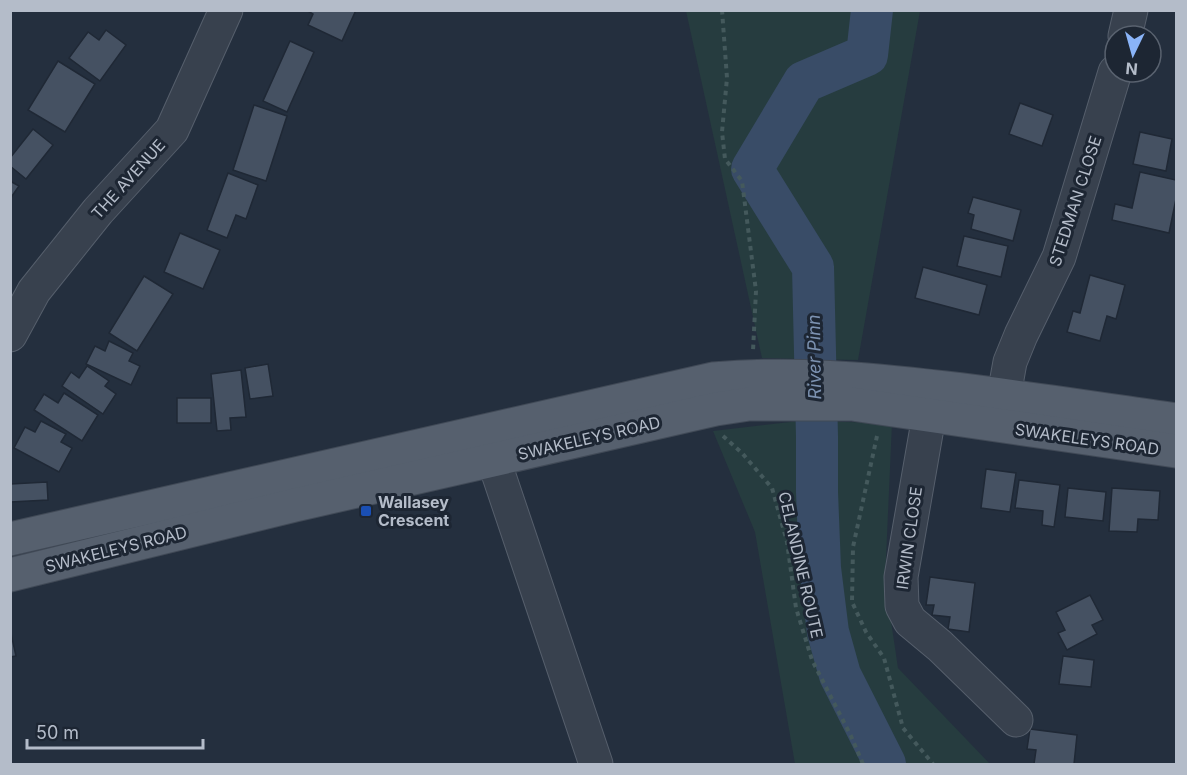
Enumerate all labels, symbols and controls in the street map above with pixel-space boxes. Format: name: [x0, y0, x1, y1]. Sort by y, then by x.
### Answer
north arrow: [1103, 24, 1163, 84]
text: N: [1125, 58, 1139, 79]
street label: STEDMAN CLOSE: [1044, 133, 1106, 269]
street label: THE AVENUE: [87, 135, 169, 223]
water label: River Pinn: [803, 314, 825, 400]
street label: SWAKELEYS ROAD: [516, 412, 662, 464]
street label: SWAKELEYS ROAD: [1014, 419, 1160, 459]
street label: IRWIN CLOSE: [892, 485, 926, 591]
street label: CELANDINE ROUTE: [774, 490, 828, 640]
place label: Wallasey Crescent: [378, 492, 449, 530]
marker: Wallasey Crescent: [359, 504, 373, 518]
street label: SWAKELEYS ROAD: [43, 522, 189, 576]
scale bar: [27, 712, 202, 750]
text: 50 m: [36, 722, 79, 743]

